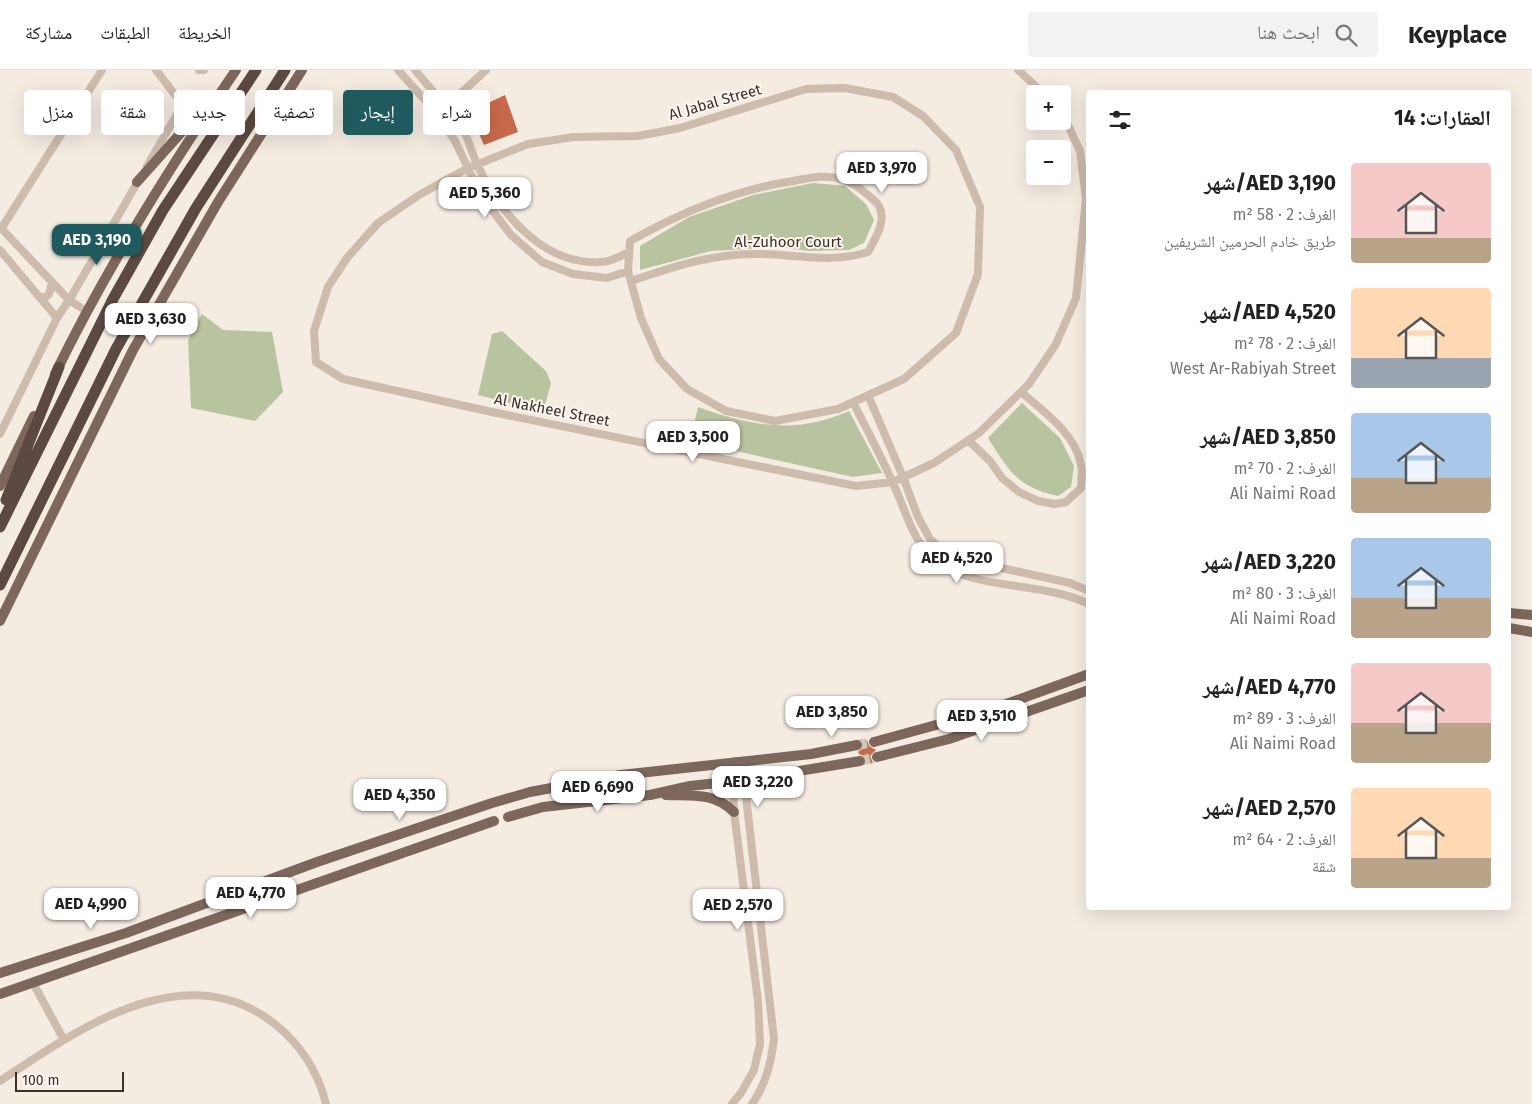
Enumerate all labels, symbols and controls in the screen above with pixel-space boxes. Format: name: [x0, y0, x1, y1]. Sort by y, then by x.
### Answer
search box: [1028, 12, 1378, 57]
text: ابحث هنا: [1257, 21, 1320, 44]
icon: search: [1332, 21, 1360, 49]
text: Keyplace: [1408, 21, 1507, 49]
text: مشاركة: [25, 22, 72, 44]
text: الطبقات: [100, 22, 150, 44]
text: الخريطة: [178, 22, 231, 44]
street label: Al Jabal Street: [667, 80, 764, 124]
map controls: [1026, 85, 1071, 185]
button: +: [1026, 85, 1071, 130]
chip: منزل: [24, 90, 91, 135]
chip: شقة: [101, 90, 164, 135]
chip: جديد: [174, 90, 245, 135]
chip: تصفية: [255, 90, 333, 135]
chip: إيجار: [343, 90, 413, 135]
chip: شراء: [423, 90, 490, 135]
text: العقارات: 14: [1394, 105, 1491, 131]
icon: filters: [1106, 106, 1134, 134]
button: −: [1026, 140, 1071, 185]
pin: AED 3,970: [825, 152, 939, 194]
text: AED 3,970: [847, 158, 917, 177]
text: AED 3,190/شهر: [1204, 170, 1336, 196]
pin: AED 5,360: [428, 176, 542, 219]
text: AED 5,360: [449, 183, 521, 202]
icon: home: [1391, 183, 1451, 243]
text: الغرف: 2 · 58 m²: [1233, 205, 1336, 224]
pin: AED 3,190: [40, 224, 154, 266]
text: AED 3,190: [63, 230, 131, 249]
text: طريق خادم الحرمين الشريفين: [1164, 232, 1336, 251]
street label: Al-Zuhoor Court: [734, 233, 842, 251]
text: AED 4,520/شهر: [1200, 299, 1336, 325]
pin: AED 3,630: [94, 302, 208, 345]
icon: home: [1391, 308, 1451, 368]
text: AED 3,630: [116, 309, 186, 328]
text: الغرف: 2 · 78 m²: [1234, 334, 1336, 353]
text: West Ar-Rabiyah Street: [1170, 359, 1336, 378]
street label: Al Nakheel Street: [493, 390, 612, 430]
pin: AED 3,500: [636, 420, 750, 463]
text: AED 3,850/شهر: [1200, 424, 1336, 450]
text: AED 3,500: [657, 427, 729, 446]
icon: home: [1391, 433, 1451, 493]
text: الغرف: 2 · 70 m²: [1234, 459, 1336, 478]
text: Ali Naimi Road: [1230, 484, 1336, 503]
pin: AED 4,520: [900, 542, 1014, 584]
text: AED 4,520: [921, 548, 993, 567]
text: AED 3,220/شهر: [1202, 549, 1336, 575]
icon: home: [1391, 558, 1451, 618]
text: الغرف: 3 · 80 m²: [1232, 584, 1336, 603]
text: Ali Naimi Road: [1230, 609, 1336, 628]
text: AED 4,770/شهر: [1203, 674, 1336, 700]
icon: home: [1391, 683, 1451, 743]
pin: AED 3,850: [775, 696, 889, 738]
pin: AED 3,510: [925, 700, 1039, 742]
text: AED 3,850: [796, 702, 868, 721]
text: AED 3,510: [948, 706, 1016, 725]
text: الغرف: 3 · 89 m²: [1233, 709, 1336, 728]
text: Ali Naimi Road: [1230, 734, 1336, 753]
pin: AED 3,220: [701, 766, 815, 808]
pin: AED 6,690: [541, 770, 655, 813]
text: AED 3,220: [723, 772, 793, 791]
text: AED 6,690: [562, 777, 634, 796]
pin: AED 4,350: [343, 778, 457, 821]
text: AED 4,350: [364, 785, 436, 804]
text: AED 2,570/شهر: [1203, 795, 1336, 821]
icon: home: [1391, 808, 1451, 868]
text: الغرف: 2 · 64 m²: [1232, 830, 1336, 849]
text: شقة: [1312, 857, 1336, 876]
pin: AED 4,770: [194, 876, 308, 919]
text: AED 4,770: [216, 883, 286, 902]
pin: AED 4,990: [34, 888, 148, 930]
pin: AED 2,570: [681, 888, 795, 931]
text: AED 4,990: [55, 894, 127, 913]
text: AED 2,570: [703, 895, 773, 914]
scale bar: [15, 1069, 124, 1092]
text: 100 m: [22, 1072, 59, 1089]

